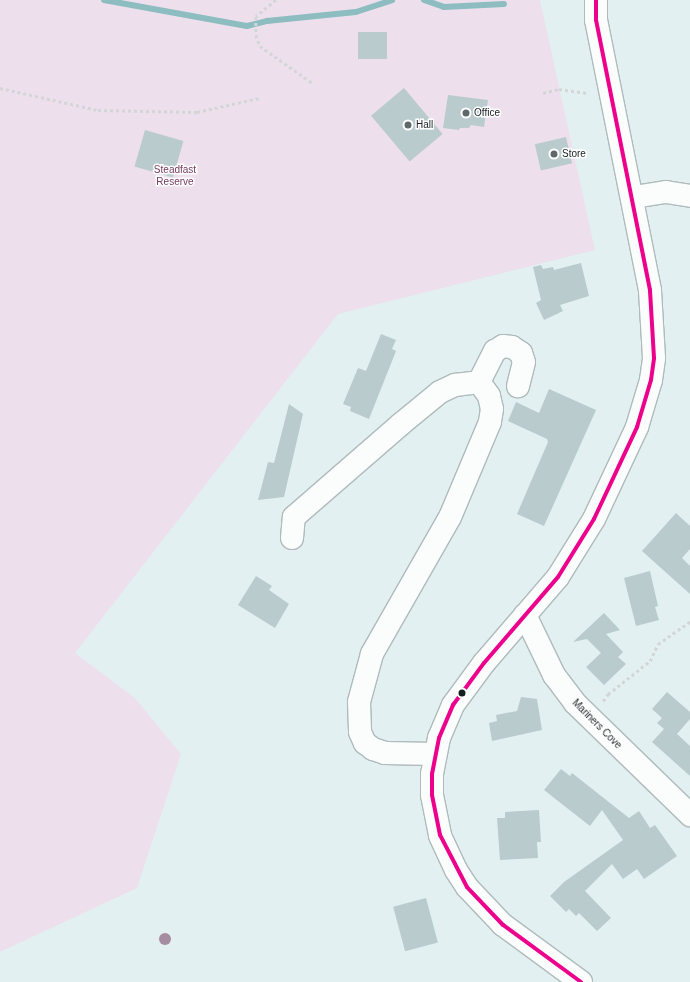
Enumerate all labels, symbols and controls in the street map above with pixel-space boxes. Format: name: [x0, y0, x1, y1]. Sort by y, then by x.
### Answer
place label: Office: [474, 107, 500, 119]
marker: Office: [461, 108, 471, 118]
place label: Hall: [416, 119, 433, 131]
marker: Hall: [403, 120, 413, 130]
place label: Store: [562, 148, 586, 160]
marker: Store: [549, 149, 559, 159]
park label: Steadfast Reserve: [154, 163, 196, 186]
unlabelled marker: [457, 688, 467, 698]
street label: Mariners Cove: [570, 697, 624, 751]

